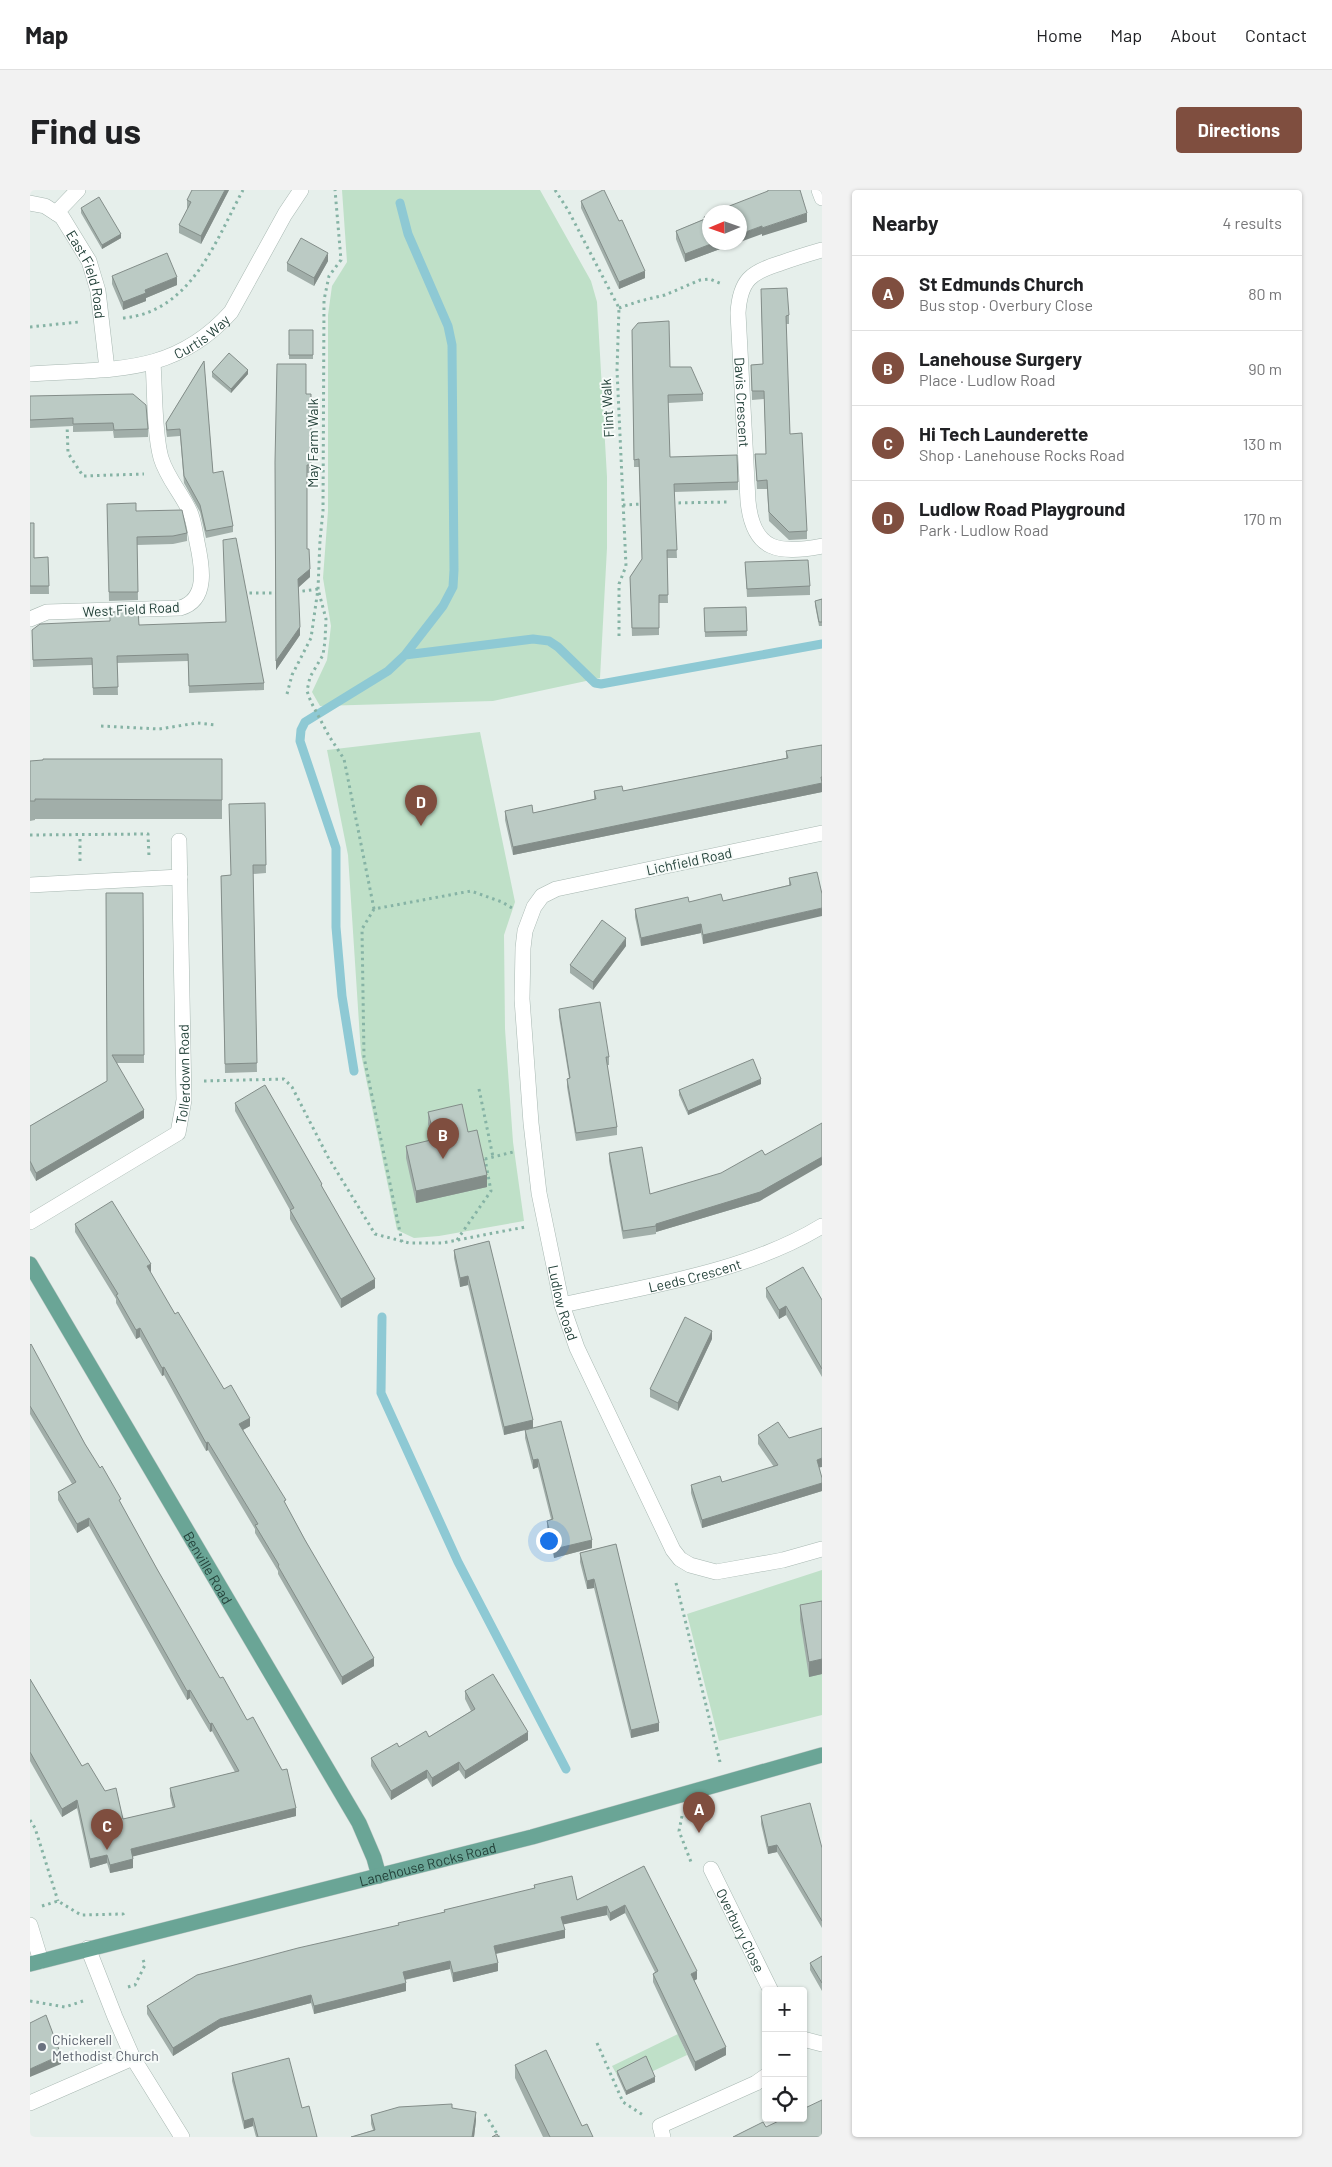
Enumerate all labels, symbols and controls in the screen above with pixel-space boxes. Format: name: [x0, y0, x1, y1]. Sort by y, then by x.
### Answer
text: Map: [25, 20, 68, 49]
text: Home: [1036, 24, 1082, 46]
text: Map: [1110, 24, 1142, 46]
text: About: [1170, 24, 1217, 46]
text: Contact: [1245, 24, 1307, 46]
button: Directions: [1176, 107, 1302, 153]
text: Find us: [30, 109, 141, 151]
north arrow: [702, 205, 747, 250]
text: Nearby: [872, 210, 938, 235]
text: 4 results: [1222, 213, 1282, 232]
street label: East Field Road: [63, 227, 110, 319]
text: St Edmunds Church: [919, 272, 1084, 295]
text: A: [883, 284, 893, 303]
text: 80 m: [1248, 284, 1282, 303]
text: Bus stop · Overbury Close: [919, 295, 1093, 314]
street label: Curtis Way: [171, 310, 233, 362]
text: Lanehouse Surgery: [919, 347, 1082, 370]
street label: Davis Crescent: [732, 357, 754, 448]
text: B: [883, 359, 893, 378]
text: 90 m: [1248, 359, 1282, 378]
text: Place · Ludlow Road: [919, 370, 1055, 389]
street label: Flint Walk: [597, 378, 617, 438]
street label: May Farm Walk: [304, 398, 321, 488]
text: Hi Tech Launderette: [919, 422, 1088, 445]
text: C: [883, 434, 893, 453]
text: 130 m: [1243, 434, 1282, 453]
text: Shop · Lanehouse Rocks Road: [919, 445, 1125, 464]
text: Ludlow Road Playground: [919, 497, 1125, 520]
text: D: [883, 509, 893, 528]
text: 170 m: [1243, 509, 1282, 528]
text: Park · Ludlow Road: [919, 520, 1049, 539]
street label: West Field Road: [82, 598, 180, 620]
pin: D: [405, 785, 437, 826]
street label: Lichfield Road: [645, 844, 733, 878]
street label: Tollerdown Road: [171, 1024, 193, 1125]
pin: B: [427, 1118, 459, 1159]
street label: Leeds Crescent: [647, 1255, 743, 1295]
street label: Ludlow Road: [545, 1263, 582, 1343]
street label: Benville Road: [181, 1528, 237, 1607]
your location: [536, 1528, 562, 1554]
pin: A: [683, 1792, 715, 1833]
pin: C: [91, 1809, 123, 1850]
street label: Lanehouse Rocks Road: [357, 1838, 498, 1889]
street label: Overbury Close: [713, 1885, 769, 1975]
map controls: [762, 1987, 807, 2122]
button: +: [762, 1987, 807, 2032]
place label: Chickerell Methodist Church: [52, 2031, 159, 2064]
button: −: [762, 2032, 807, 2077]
marker: Chickerell Methodist Church: [36, 2041, 48, 2053]
button: locate: [762, 2077, 807, 2122]

